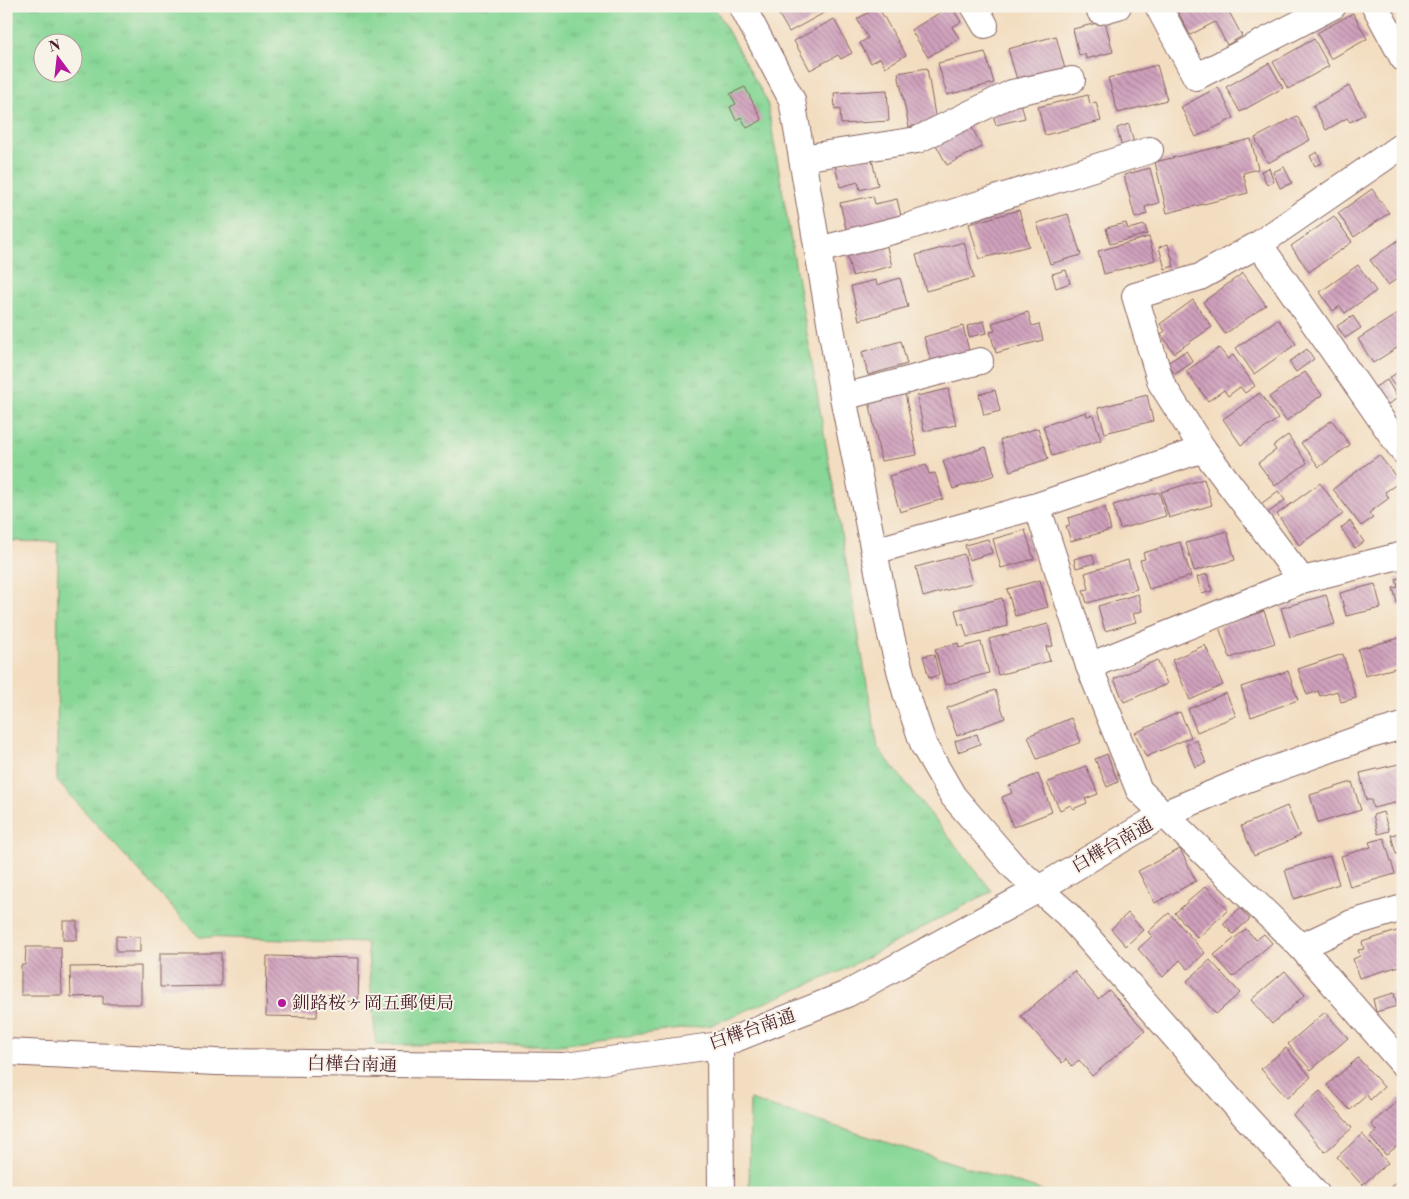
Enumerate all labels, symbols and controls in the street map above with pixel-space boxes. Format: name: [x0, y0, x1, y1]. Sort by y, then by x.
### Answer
north arrow: [32, 32, 82, 82]
text: N: [47, 36, 63, 57]
street label: 白樺台南通: [1068, 813, 1157, 878]
place label: 釧路桜ヶ岡五郵便局: [292, 992, 454, 1015]
marker: 釧路桜ヶ岡五郵便局: [276, 997, 288, 1009]
street label: 白樺台南通: [706, 1004, 798, 1055]
street label: 白樺台南通: [307, 1052, 397, 1077]

